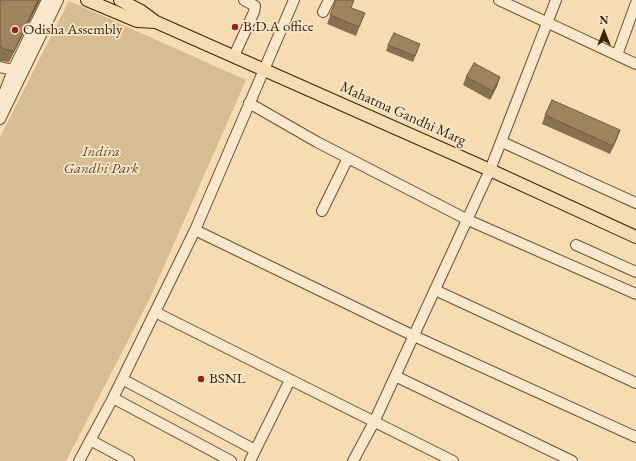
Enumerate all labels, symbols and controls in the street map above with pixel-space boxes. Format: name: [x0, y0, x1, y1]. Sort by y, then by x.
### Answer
north arrow: [584, 12, 624, 52]
text: N: [600, 13, 608, 27]
place label: B.D.A office: [243, 18, 314, 36]
place label: Odisha Assembly: [23, 21, 123, 39]
marker: B.D.A office: [230, 22, 240, 32]
marker: Odisha Assembly: [10, 25, 20, 35]
street label: Mahatma Gandhi Marg: [337, 78, 469, 150]
park label: Indira Gandhi Park: [64, 143, 138, 178]
place label: BSNL: [209, 370, 245, 388]
marker: BSNL: [196, 374, 206, 384]

